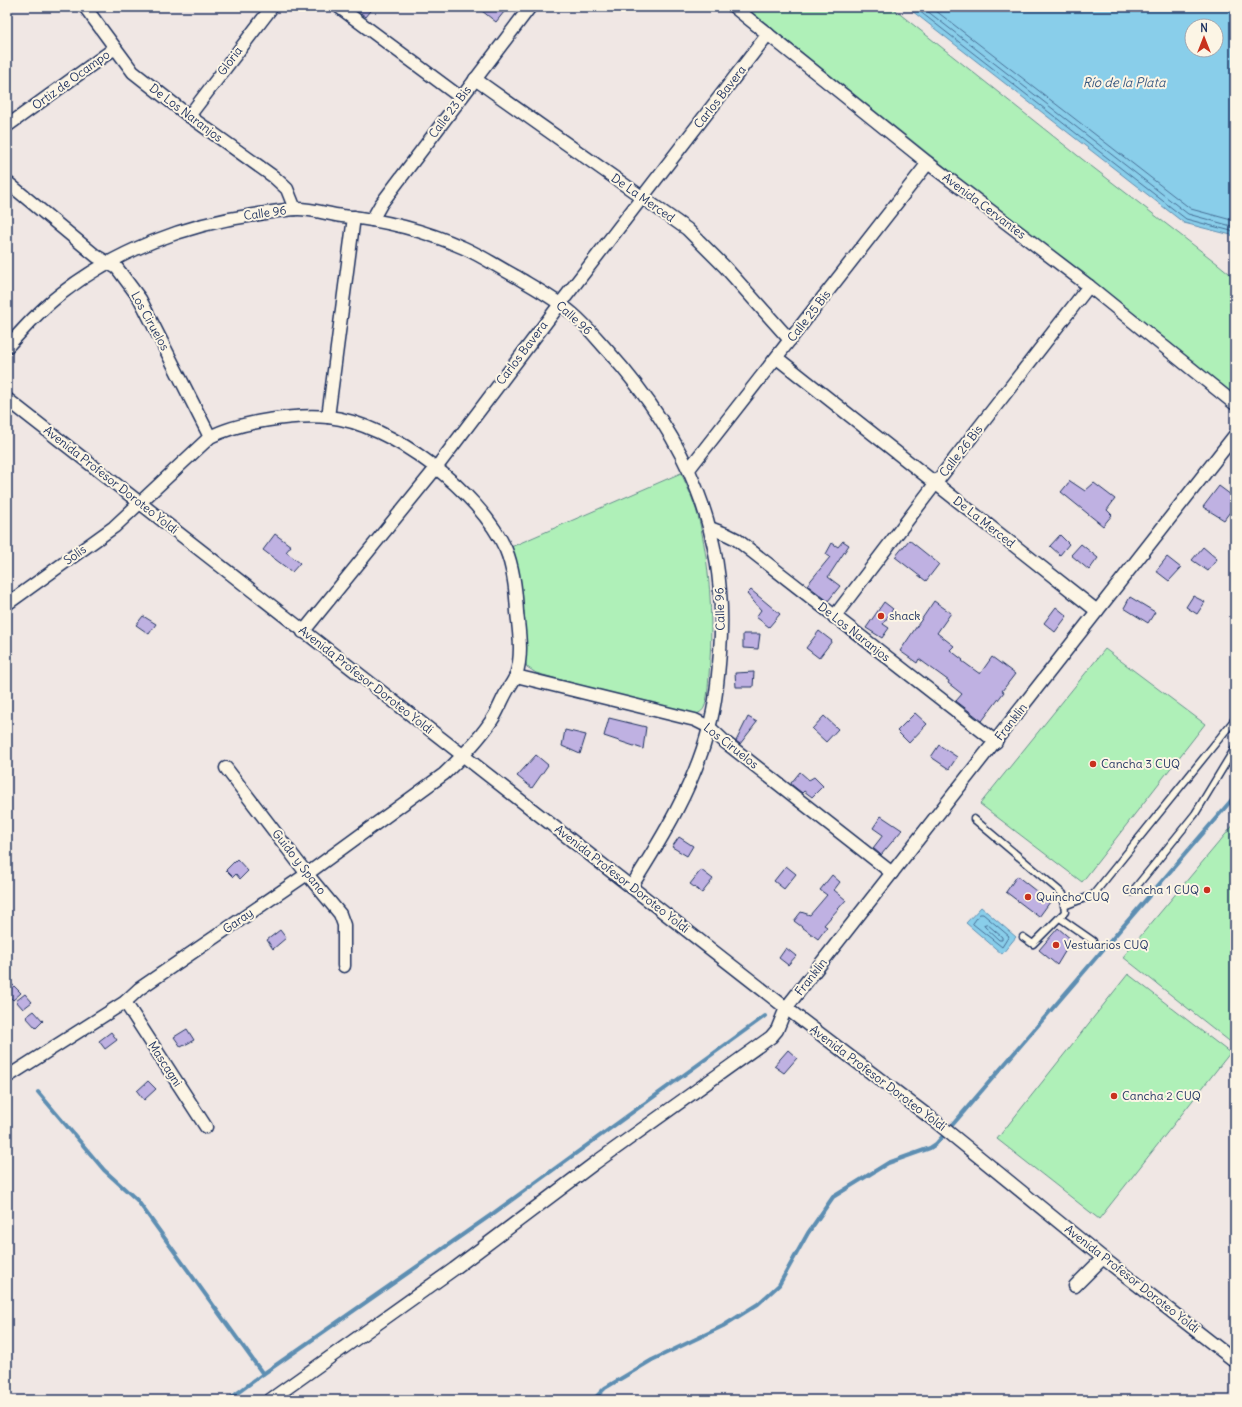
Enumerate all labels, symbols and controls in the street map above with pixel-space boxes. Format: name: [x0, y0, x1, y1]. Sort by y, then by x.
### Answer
north arrow: [1184, 18, 1224, 58]
text: N: [1200, 21, 1208, 35]
street label: Gloria: [214, 43, 245, 78]
street label: Ortiz de Ocampo: [29, 46, 113, 113]
street label: Carlos Bavera: [690, 62, 749, 131]
water label: Río de la Plata: [1083, 74, 1166, 91]
street label: De Los Naranjos: [147, 80, 226, 145]
street label: Calle 23 Bis: [425, 83, 474, 141]
street label: Avenida Cervantes: [940, 169, 1029, 242]
street label: De La Merced: [609, 170, 678, 225]
street label: Calle 96: [243, 202, 287, 223]
street label: Calle 25 Bis: [784, 287, 834, 345]
street label: Los Ciruelos: [128, 289, 173, 353]
street label: Calle 96: [553, 298, 595, 338]
street label: Carlos Bavera: [493, 318, 551, 388]
street label: Avenida Profesor Doroteo Yoldi: [41, 422, 182, 537]
street label: Calle 26 Bis: [936, 422, 986, 480]
street label: De La Merced: [950, 493, 1018, 550]
street label: Solís: [60, 541, 89, 568]
street label: Calle 96: [711, 587, 728, 631]
street label: De Los Naranjos: [815, 599, 894, 665]
place label: shack: [889, 608, 920, 623]
marker: shack: [876, 611, 886, 621]
street label: Avenida Profesor Doroteo Yoldi: [296, 622, 437, 737]
street label: Franklin: [991, 700, 1030, 743]
street label: Los Ciruelos: [701, 720, 762, 772]
place label: Cancha 3 CUQ: [1101, 756, 1180, 771]
marker: Cancha 3 CUQ: [1088, 759, 1098, 769]
street label: Avenida Profesor Doroteo Yoldi: [552, 821, 693, 936]
street label: Guido y Spano: [269, 826, 330, 898]
place label: Cancha 1 CUQ: [1122, 882, 1199, 897]
marker: Cancha 1 CUQ: [1202, 885, 1212, 895]
place label: Quincho CUQ: [1036, 889, 1109, 904]
marker: Quincho CUQ: [1023, 892, 1033, 902]
street label: Garay: [220, 905, 256, 936]
place label: Vestuarios CUQ: [1064, 937, 1149, 952]
marker: Vestuarios CUQ: [1051, 940, 1061, 950]
street label: Franklin: [791, 955, 830, 998]
street label: Avenida Profesor Doroteo Yoldi: [807, 1021, 949, 1134]
street label: Mascagni: [145, 1038, 186, 1089]
place label: Cancha 2 CUQ: [1122, 1088, 1201, 1103]
marker: Cancha 2 CUQ: [1109, 1091, 1119, 1101]
street label: Avenida Profesor Doroteo Yoldi: [1062, 1221, 1203, 1336]

